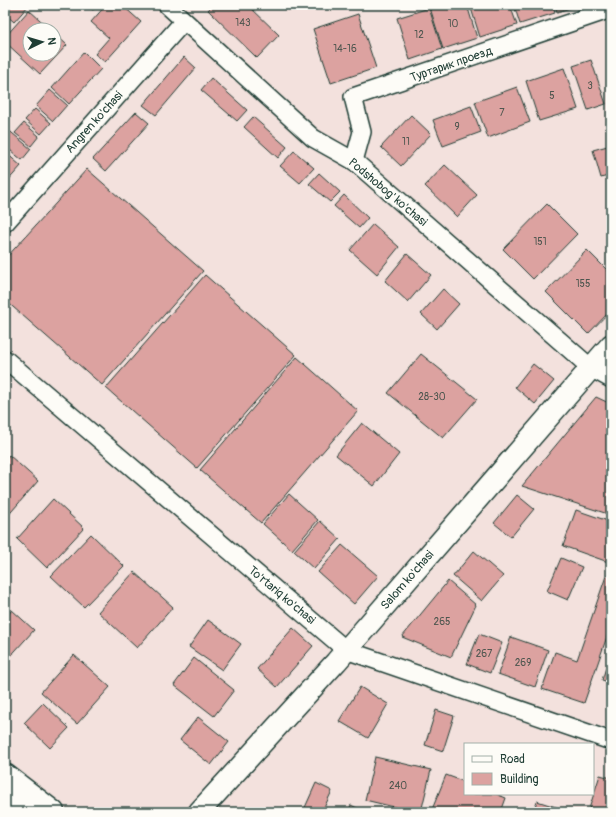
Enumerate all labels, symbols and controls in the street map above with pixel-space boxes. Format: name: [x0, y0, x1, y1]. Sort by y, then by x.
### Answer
house number: 143: [235, 17, 251, 29]
house number: 10: [448, 18, 459, 30]
north arrow: [22, 22, 62, 62]
house number: 12: [414, 29, 424, 41]
text: N: [45, 37, 58, 46]
house number: 14-16: [333, 43, 357, 55]
street label: Туртарик проезд: [408, 43, 495, 86]
house number: 3: [587, 80, 593, 92]
street label: Angren ko'chasi: [63, 88, 126, 156]
house number: 5: [549, 90, 555, 102]
house number: 7: [499, 107, 505, 119]
house number: 9: [454, 121, 460, 133]
house number: 11: [402, 136, 410, 148]
street label: Podshobog' ko'chasi: [345, 155, 430, 230]
house number: 151: [533, 236, 547, 248]
house number: 155: [576, 278, 590, 290]
house number: 28-30: [418, 391, 446, 403]
street label: Salom ko'chasi: [378, 548, 437, 613]
street label: To'rtariq ko'chasi: [245, 563, 318, 628]
house number: 265: [434, 616, 450, 628]
house number: 267: [476, 648, 493, 660]
house number: 269: [515, 657, 531, 669]
legend: [464, 743, 594, 795]
text: Road: [500, 752, 525, 767]
text: Building: [500, 772, 539, 787]
house number: 240: [389, 780, 407, 792]

